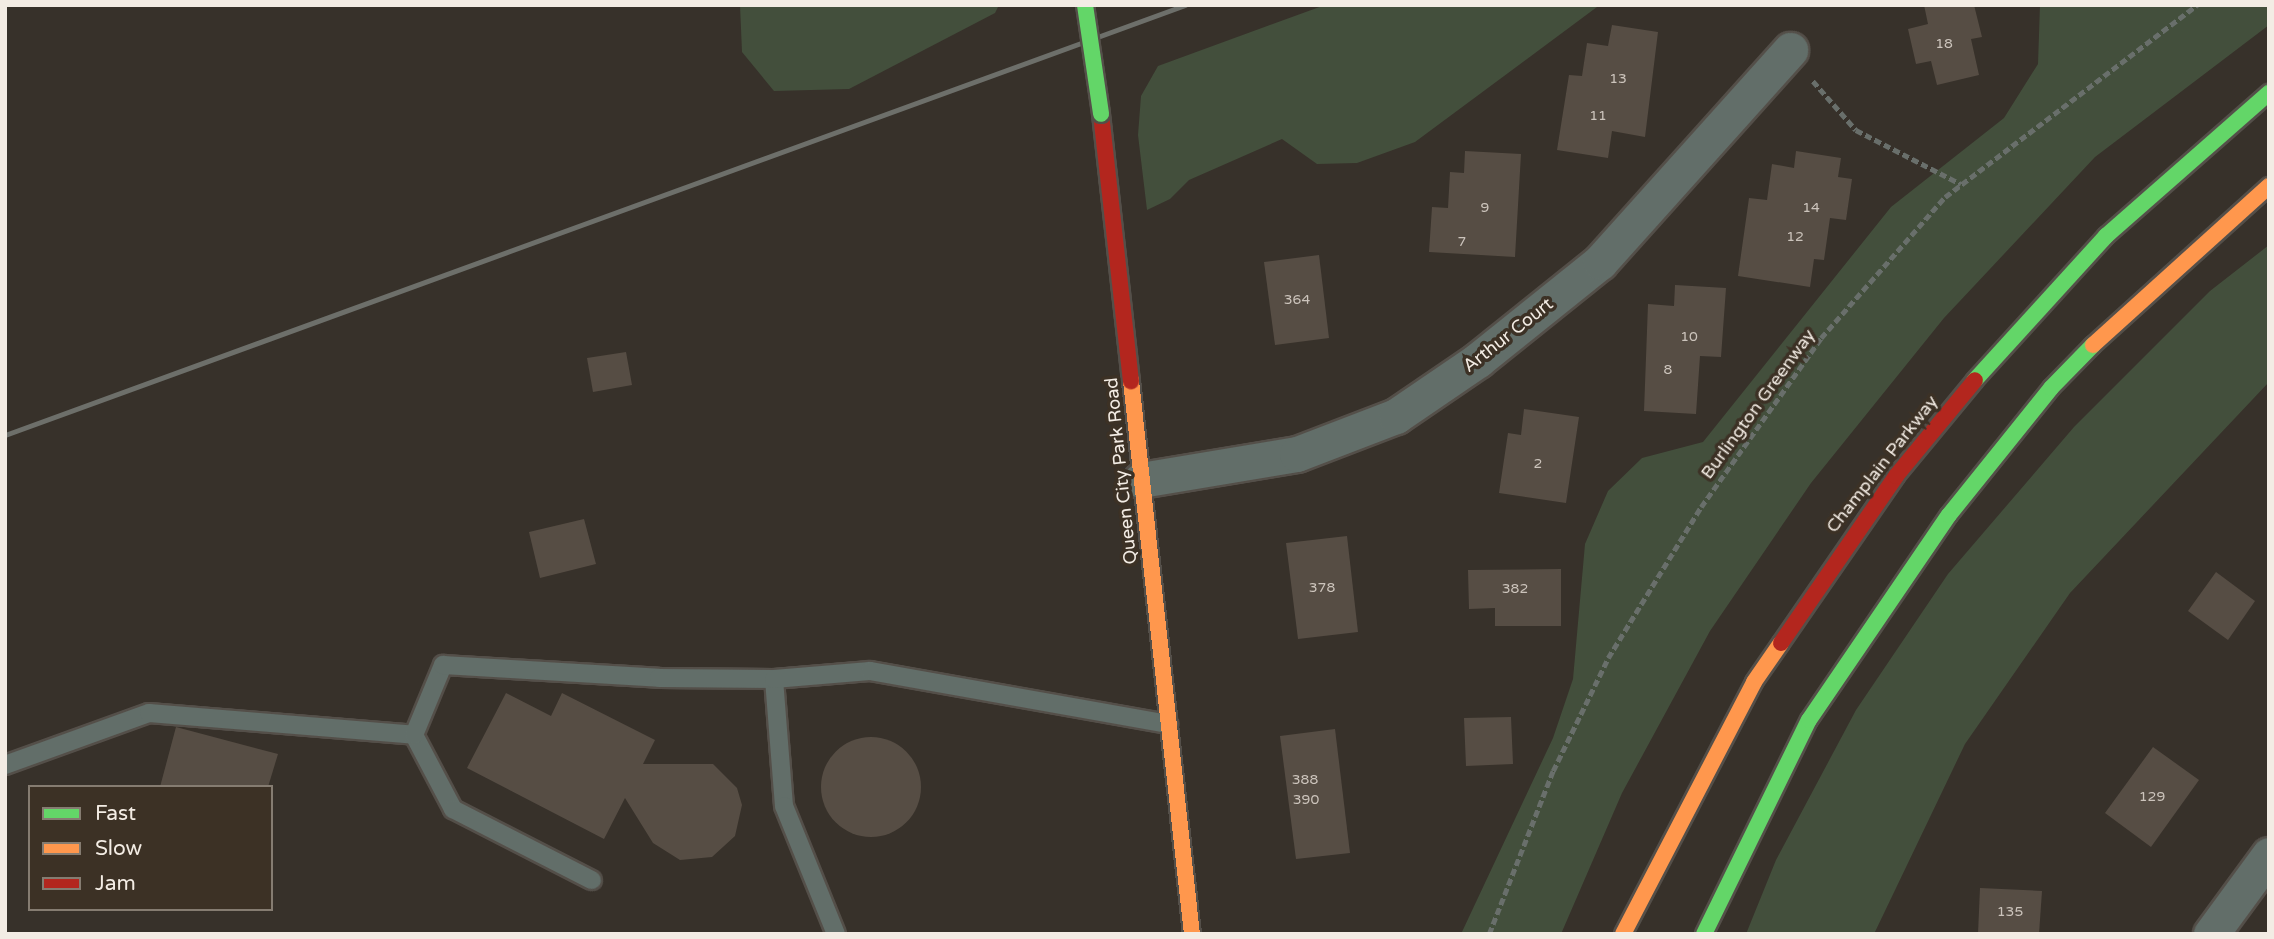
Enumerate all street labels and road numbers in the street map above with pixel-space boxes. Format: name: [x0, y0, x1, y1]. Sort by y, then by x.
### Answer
street label: Arthur Court: [1459, 293, 1557, 377]
street label: Burlington Greenway: [1696, 325, 1820, 483]
street label: Queen City Park Road: [1100, 376, 1142, 566]
street label: Champlain Parkway: [1822, 391, 1942, 537]

